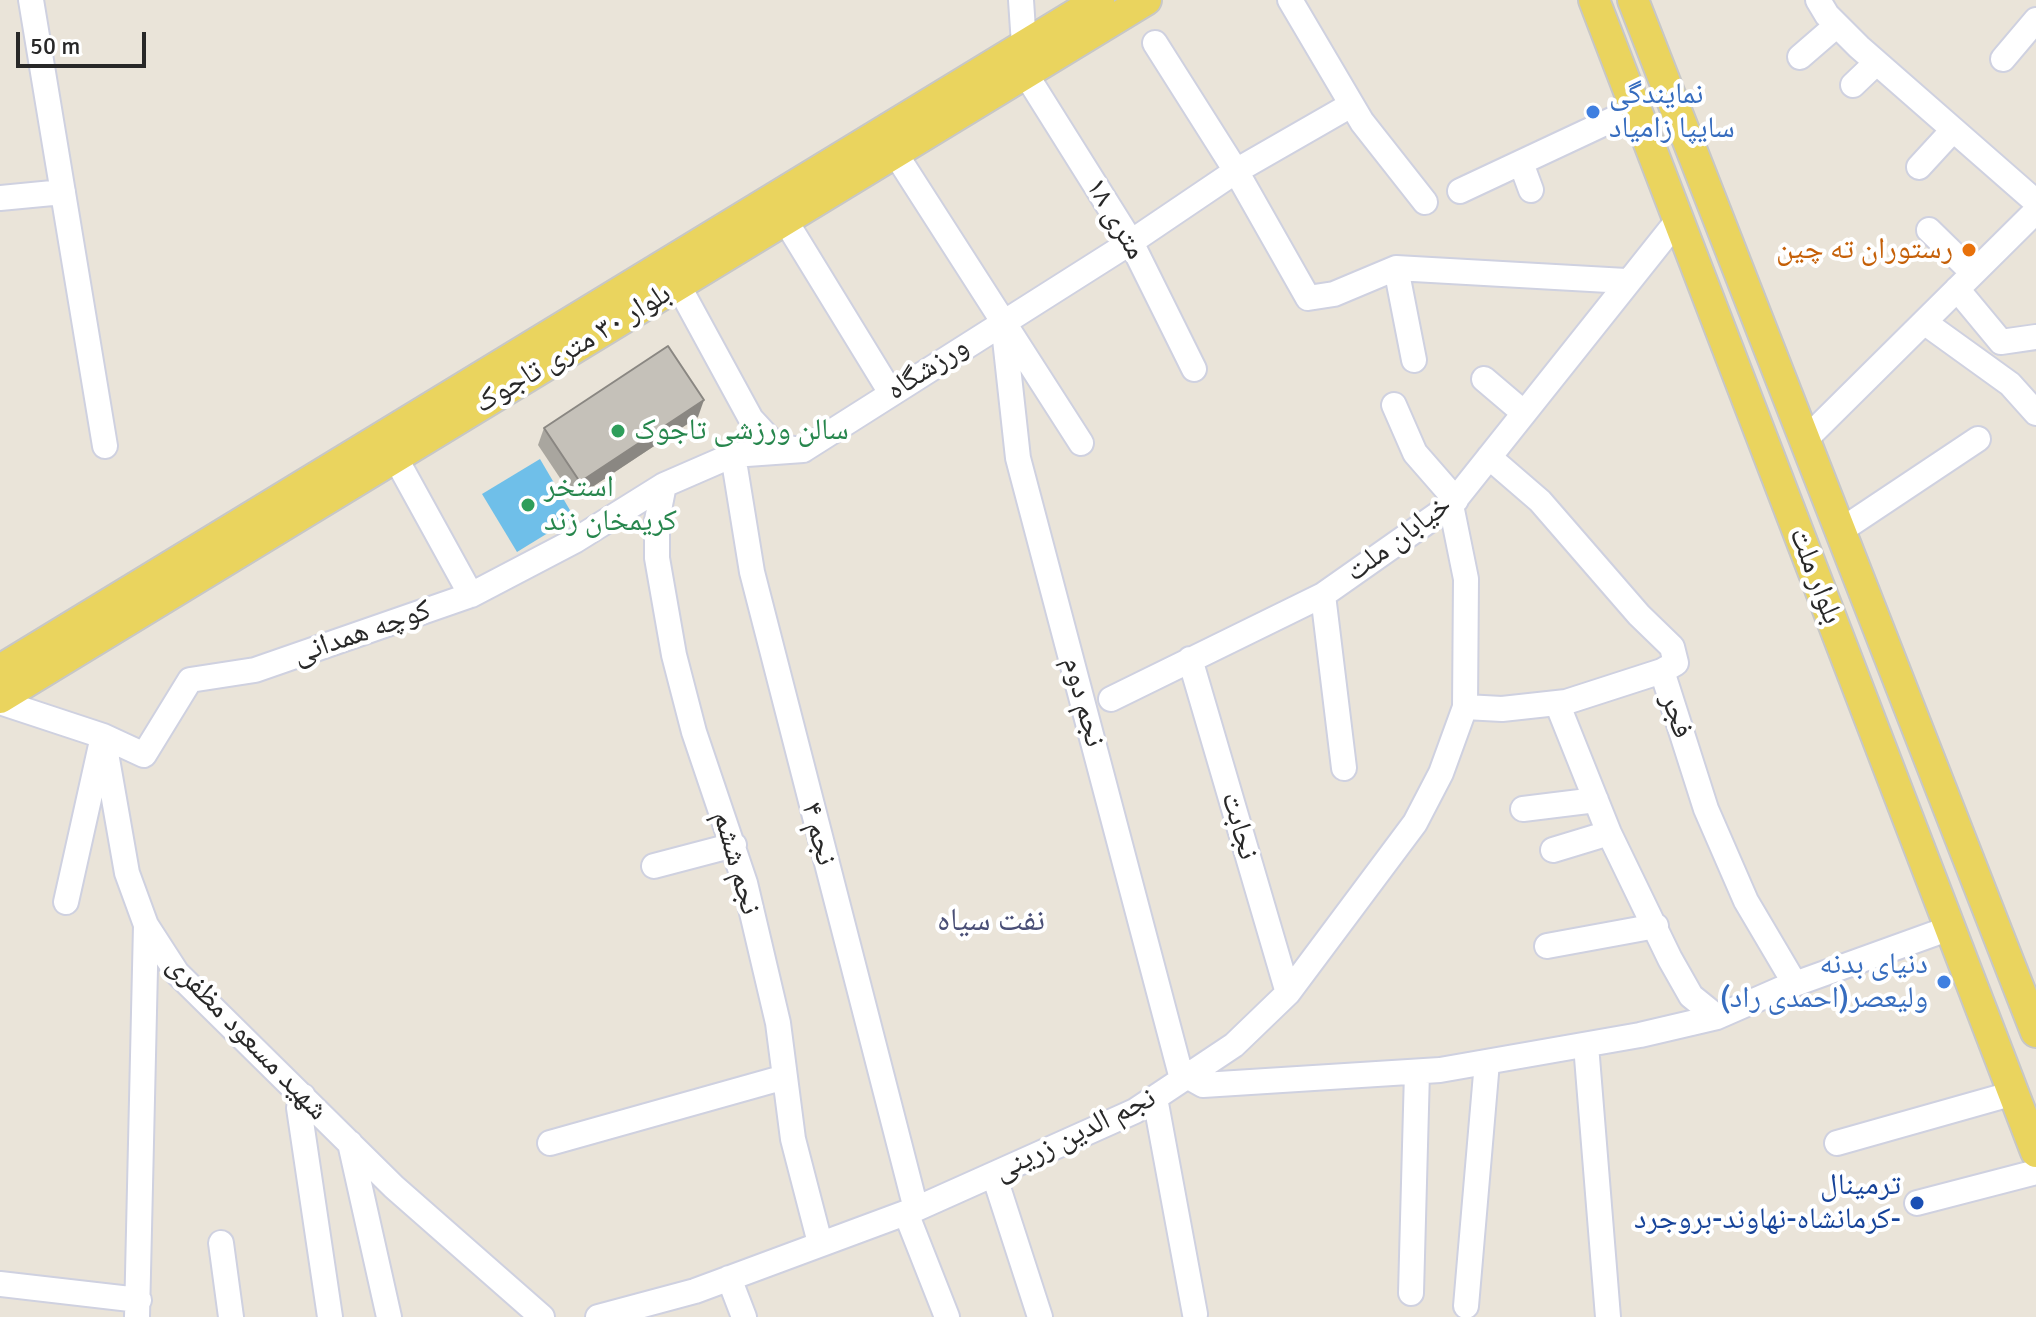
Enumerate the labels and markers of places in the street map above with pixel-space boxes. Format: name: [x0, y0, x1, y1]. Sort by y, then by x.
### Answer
place label: نمایندگی سایپا زامیاد: [1609, 77, 1735, 148]
marker: نمایندگی سایپا زامیاد: [1584, 103, 1602, 121]
place label: رستوران ته چین: [1776, 232, 1953, 268]
marker: رستوران ته چین: [1960, 241, 1978, 259]
place label: سالن ورزشی تاجوک: [634, 413, 849, 449]
marker: سالن ورزشی تاجوک: [609, 422, 627, 440]
place label: استخر کریمخان زند: [544, 470, 677, 540]
marker: استخر کریمخان زند: [519, 496, 537, 514]
place label: دنیای بدنه ولیعصر(احمدی راد): [1720, 947, 1928, 1018]
marker: دنیای بدنه ولیعصر(احمدی راد): [1935, 973, 1953, 991]
place label: ترمینال کرمانشاه-نهاوند-بروجرد-: [1634, 1168, 1901, 1238]
marker: ترمینال کرمانشاه-نهاوند-بروجرد-: [1908, 1194, 1926, 1212]

